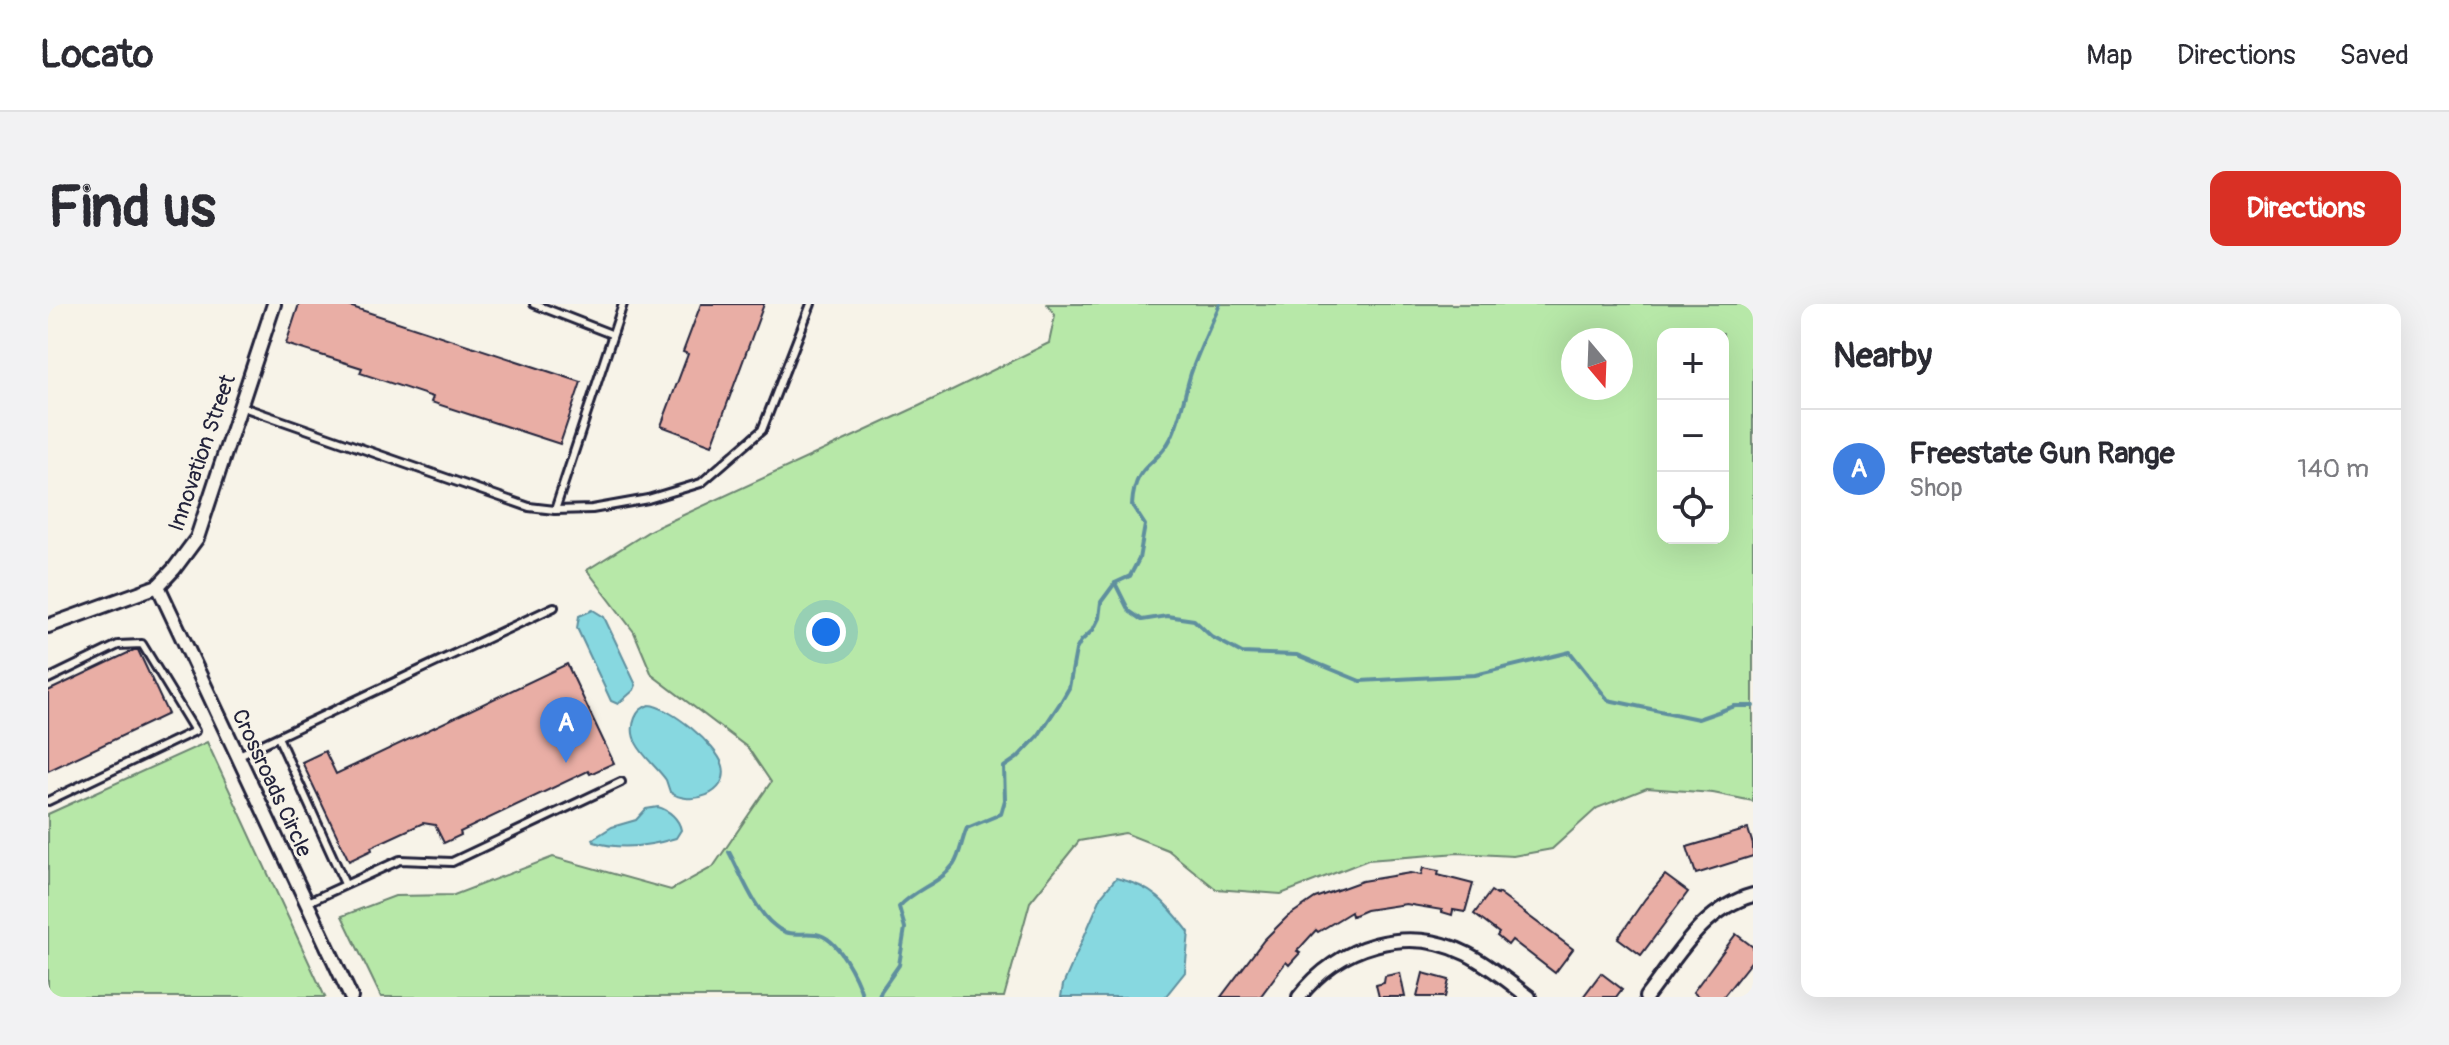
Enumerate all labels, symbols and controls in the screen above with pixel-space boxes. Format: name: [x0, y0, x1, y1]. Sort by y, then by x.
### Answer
text: Locato: [40, 31, 153, 79]
text: Map: [2086, 38, 2133, 73]
text: Directions: [2177, 38, 2296, 73]
text: Saved: [2340, 38, 2409, 73]
button: Directions: [2210, 171, 2401, 246]
text: Find us: [48, 174, 216, 243]
north arrow: [1561, 328, 1633, 400]
map controls: [1657, 328, 1729, 544]
button: +: [1657, 328, 1729, 400]
text: Nearby: [1833, 335, 1932, 378]
street label: Innovation Street: [162, 371, 242, 535]
button: −: [1657, 400, 1729, 472]
text: Freestate Gun Range: [1909, 435, 2174, 472]
text: A: [1851, 453, 1867, 485]
text: 140 m: [2297, 453, 2369, 485]
button: locate: [1657, 472, 1729, 544]
text: Shop: [1909, 472, 1963, 504]
your location: [806, 612, 846, 652]
pin: A: [540, 697, 592, 763]
street label: Crossroads Circle: [226, 705, 319, 862]

